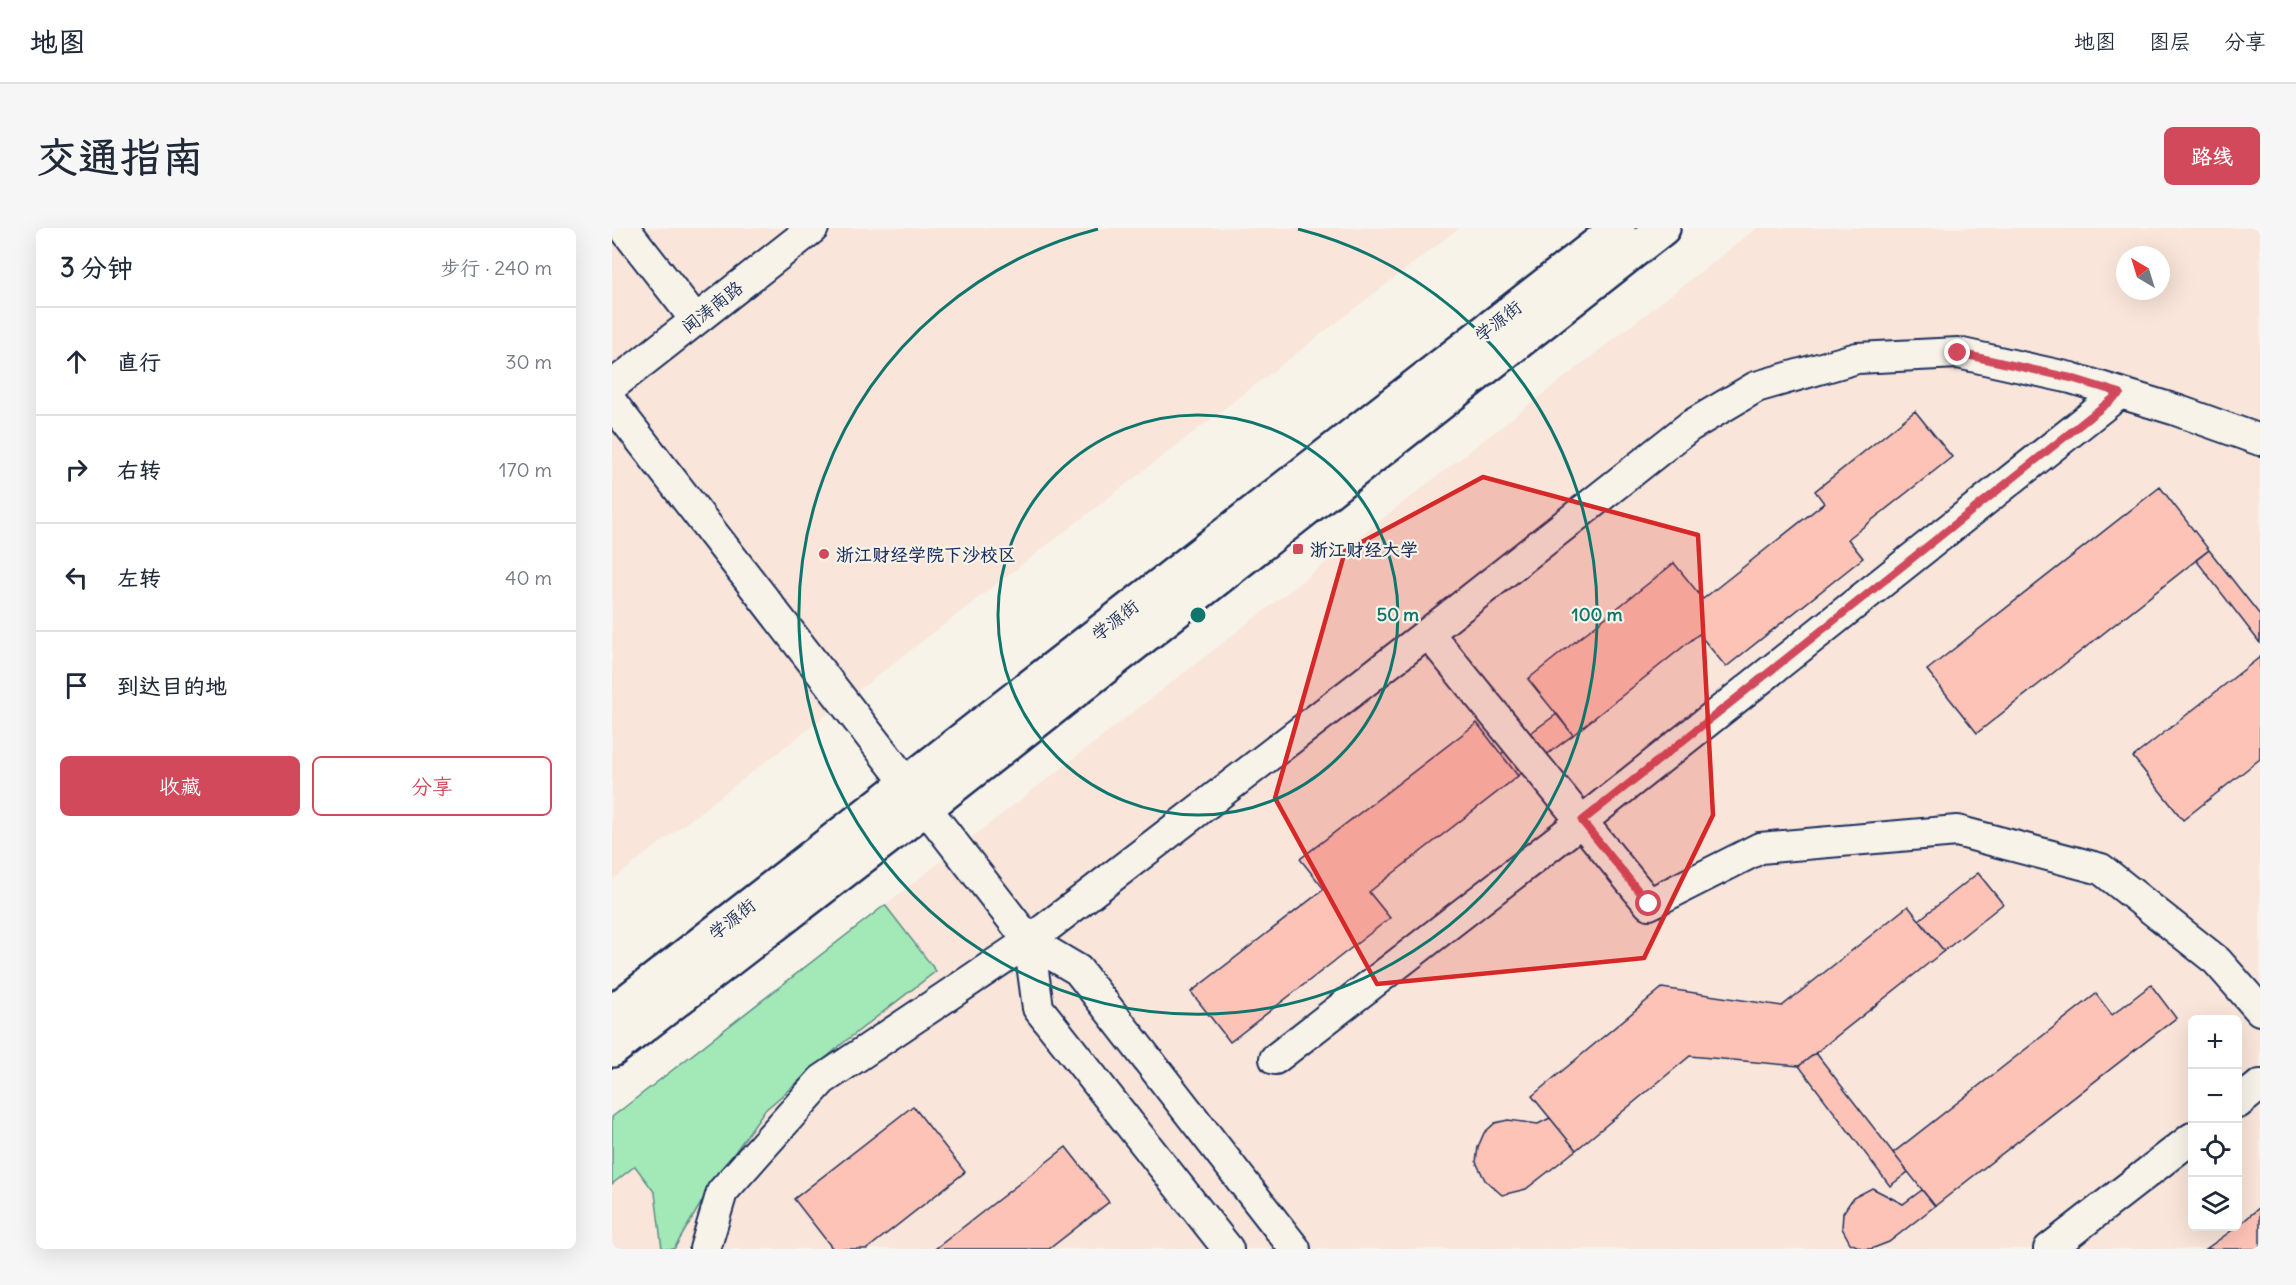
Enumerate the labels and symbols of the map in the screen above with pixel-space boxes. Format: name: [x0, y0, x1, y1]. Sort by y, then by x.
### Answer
north arrow: [2116, 246, 2170, 300]
street label: 闻涛南路: [677, 276, 747, 338]
street label: 学源街: [1470, 295, 1526, 347]
route end: [1944, 339, 1970, 365]
place label: 浙江财经大学: [1310, 538, 1418, 561]
marker: 浙江财经大学: [1291, 542, 1305, 556]
place label: 浙江财经学院下沙校区: [836, 543, 1016, 566]
marker: 浙江财经学院下沙校区: [817, 547, 831, 561]
street label: 学源街: [1087, 594, 1143, 646]
text: 50 m: [1377, 603, 1419, 626]
text: 100 m: [1572, 603, 1623, 626]
centre of rings: [1188, 605, 1208, 625]
route start: [1635, 890, 1661, 916]
street label: 学源街: [704, 893, 760, 945]

